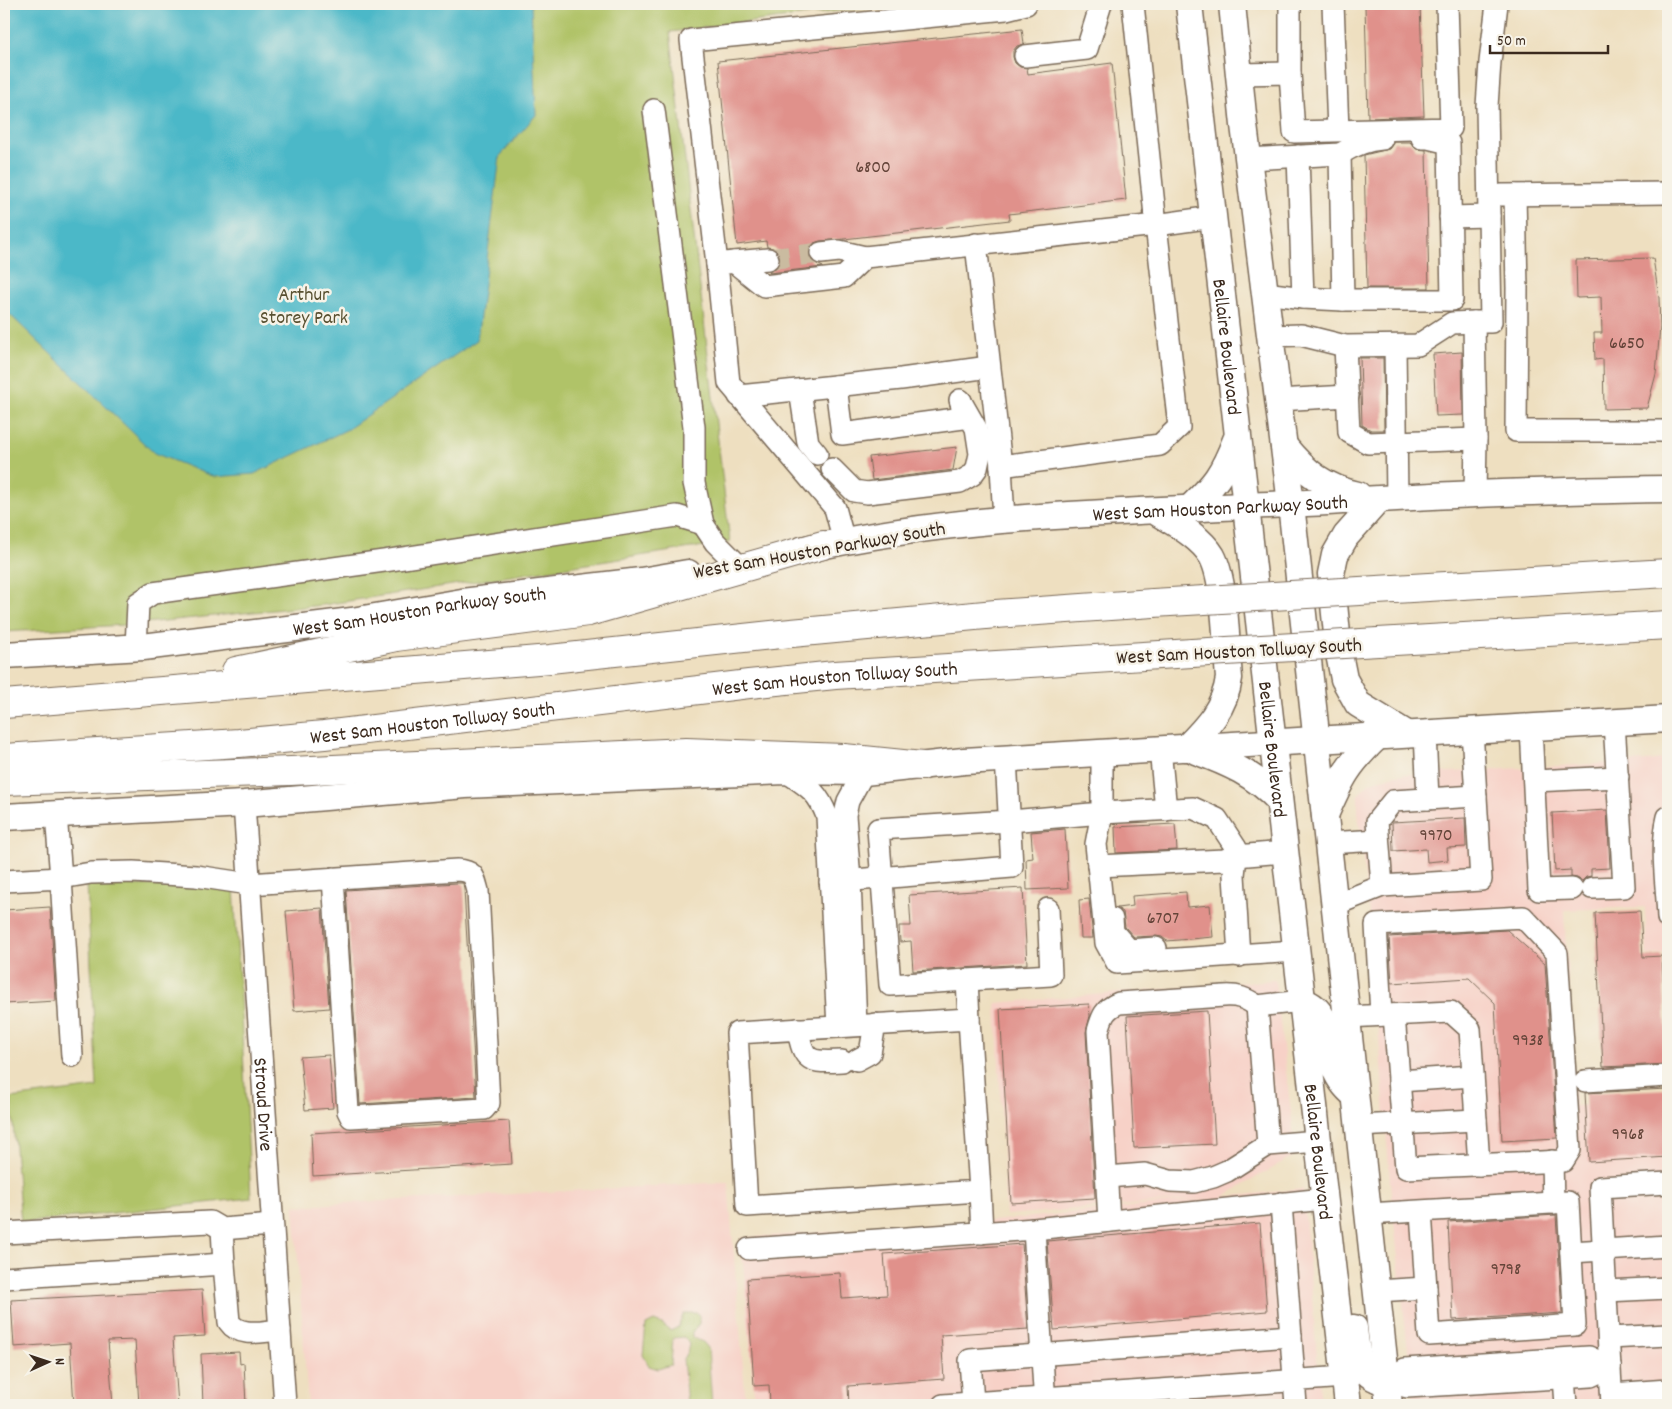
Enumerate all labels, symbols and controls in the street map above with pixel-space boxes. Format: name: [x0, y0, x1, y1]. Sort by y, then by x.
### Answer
scale bar: [1490, 22, 1607, 54]
text: 50 m: [1497, 31, 1526, 53]
house number: 6800: [855, 156, 891, 181]
street label: Bellaire Boulevard: [1203, 278, 1247, 417]
park label: Arthur Storey Park: [260, 282, 348, 333]
house number: 6650: [1609, 332, 1645, 357]
street label: West Sam Houston Parkway South: [1092, 490, 1349, 530]
street label: West Sam Houston Parkway South: [691, 516, 948, 588]
street label: West Sam Houston Parkway South: [291, 581, 548, 645]
street label: West Sam Houston Tollway South: [1116, 633, 1363, 673]
street label: West Sam Houston Tollway South: [711, 656, 959, 705]
street label: Bellaire Boulevard: [1249, 680, 1292, 819]
street label: West Sam Houston Tollway South: [309, 696, 557, 753]
house number: 9970: [1419, 824, 1453, 849]
house number: 6707: [1147, 907, 1179, 932]
house number: 9938: [1512, 1029, 1544, 1054]
street label: Stroud Drive: [244, 1057, 279, 1152]
street label: Bellaire Boulevard: [1295, 1082, 1338, 1222]
house number: 9968: [1612, 1123, 1644, 1148]
house number: 9798: [1491, 1258, 1521, 1283]
north arrow: [22, 1336, 72, 1386]
text: N: [49, 1357, 69, 1365]

